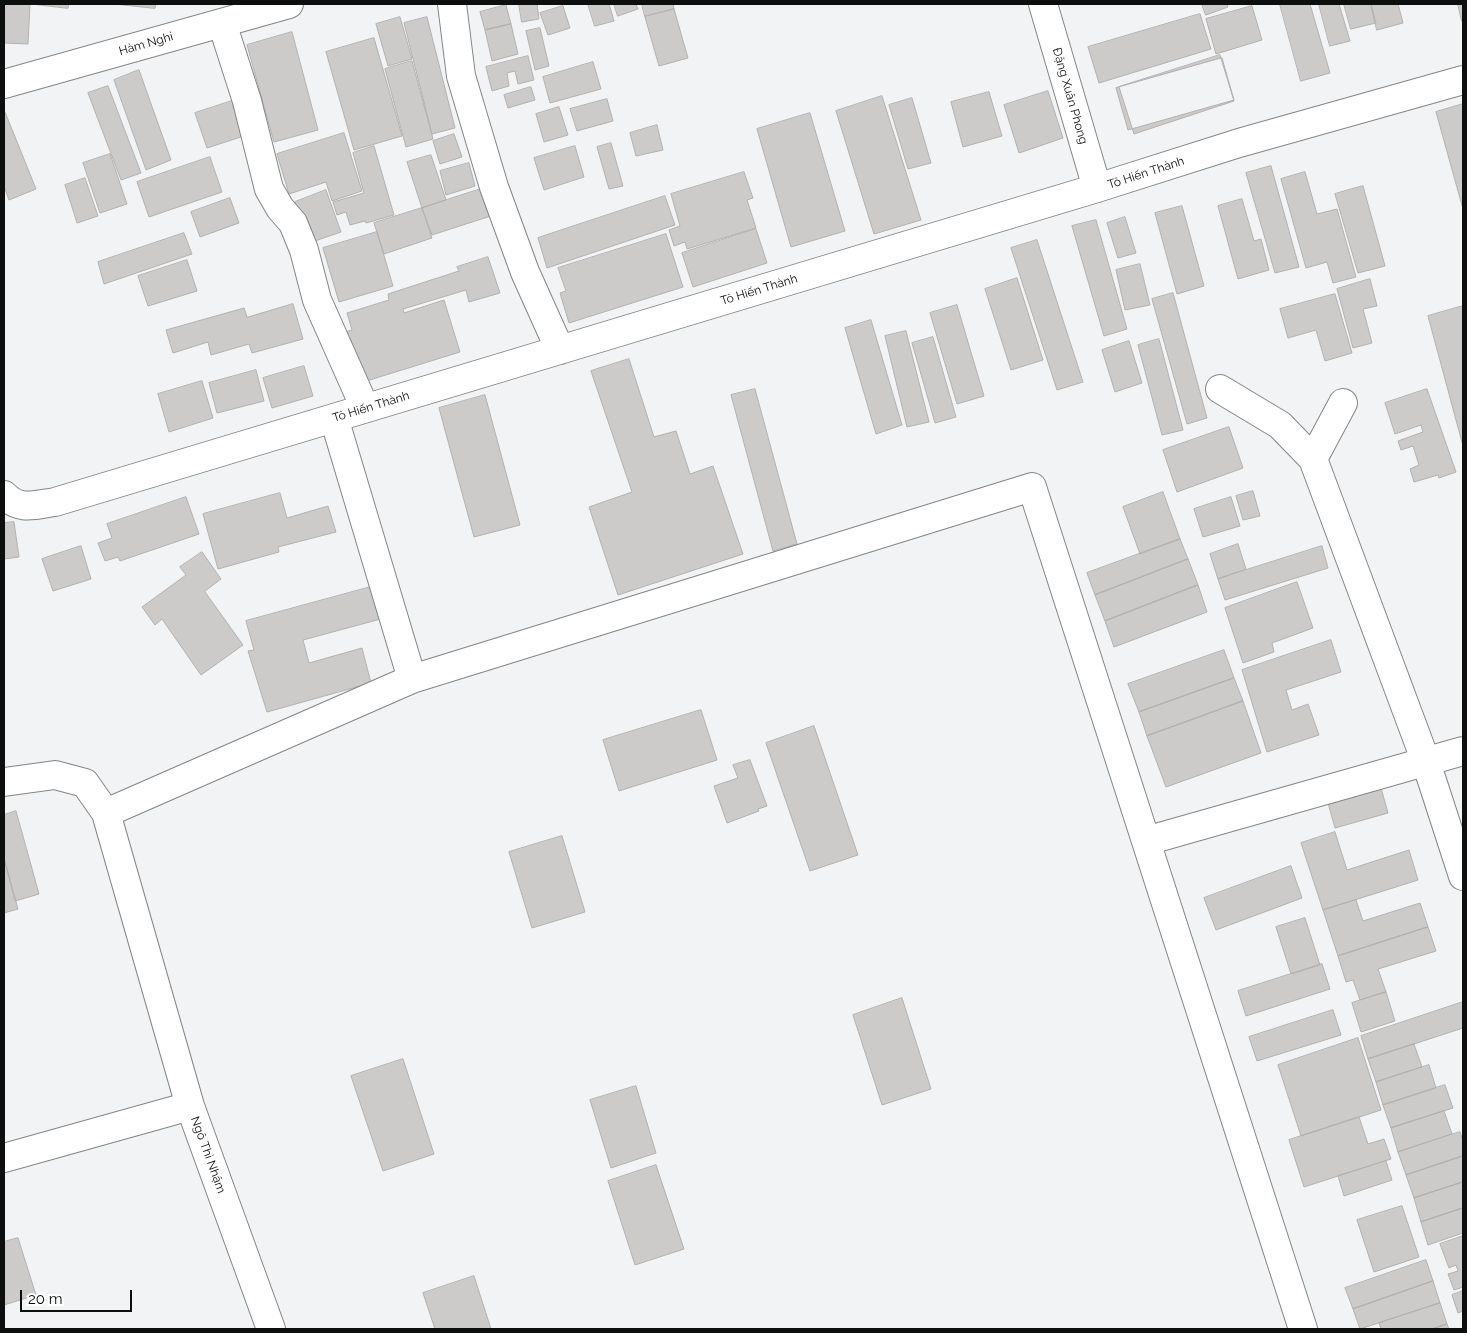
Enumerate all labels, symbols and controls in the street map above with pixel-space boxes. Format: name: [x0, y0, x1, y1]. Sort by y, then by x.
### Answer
street label: Hàm Nghi: [117, 29, 175, 59]
street label: Đặng Xuân Phong: [1049, 46, 1091, 146]
street label: Tô Hiến Thành: [1106, 154, 1186, 192]
street label: Tô Hiến Thành: [719, 271, 799, 309]
street label: Tô Hiến Thành: [331, 388, 411, 426]
street label: Ngô Thì Nhậm: [187, 1115, 229, 1195]
scale bar: [22, 1280, 135, 1312]
text: 20 m: [28, 1290, 63, 1308]

